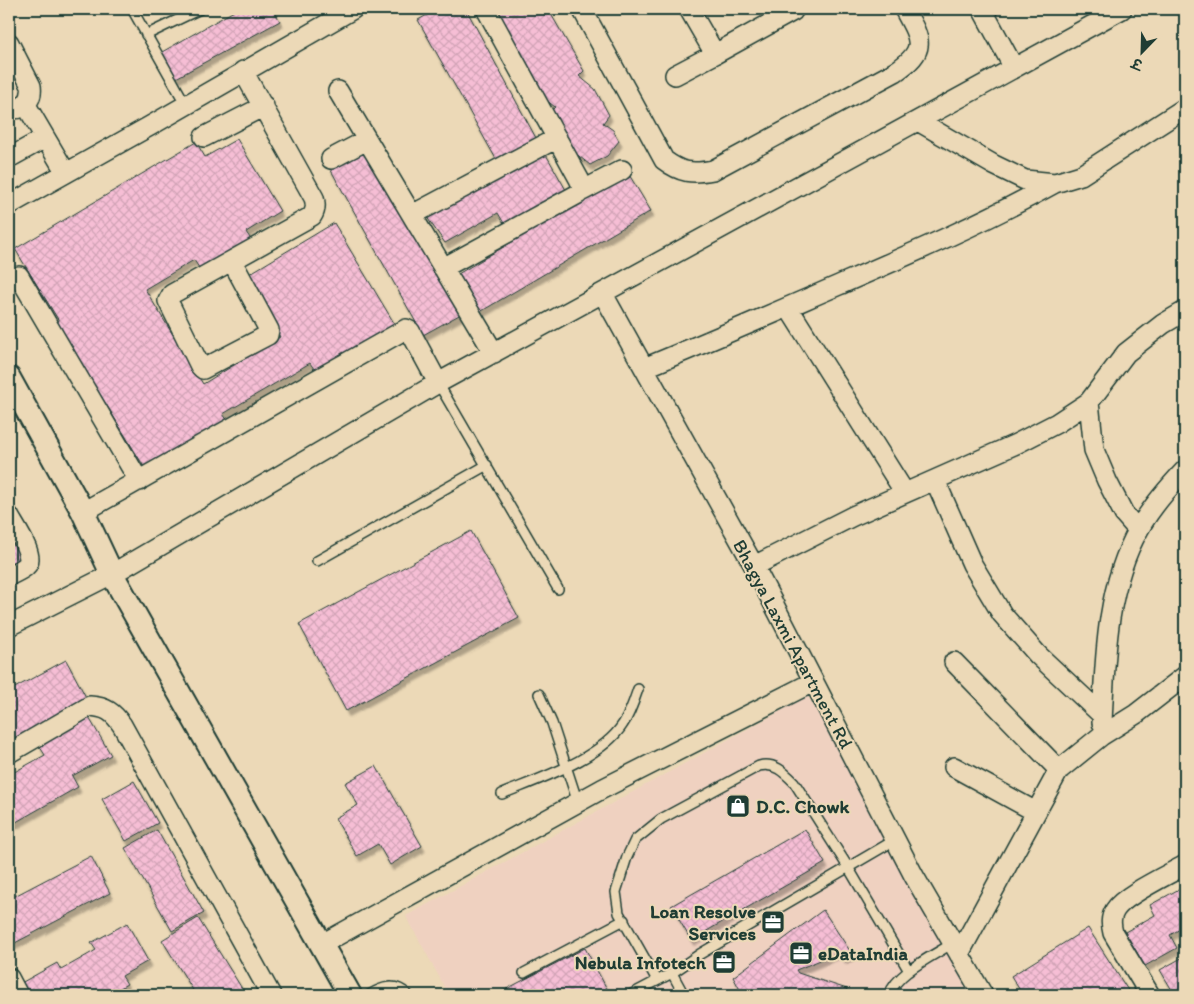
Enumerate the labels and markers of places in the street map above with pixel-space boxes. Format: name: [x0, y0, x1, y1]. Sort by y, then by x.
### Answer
shop icon: D.C. Chowk: [725, 793, 751, 819]
place label: D.C. Chowk: [756, 795, 850, 818]
place label: Loan Resolve Services: [650, 900, 757, 945]
office icon: Loan Resolve Services: [760, 909, 786, 935]
office icon: eDataIndia: [788, 940, 814, 966]
place label: eDataIndia: [818, 942, 908, 965]
office icon: Nebula Infotech: [711, 949, 737, 975]
place label: Nebula Infotech: [575, 951, 707, 974]

